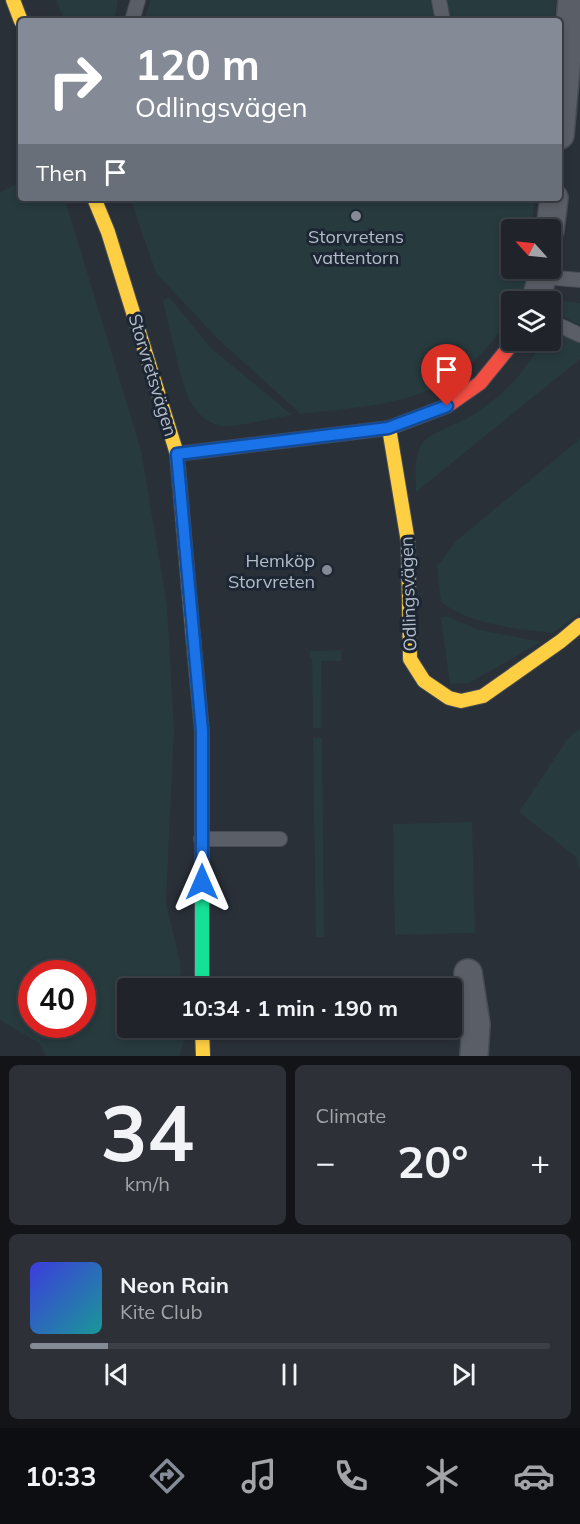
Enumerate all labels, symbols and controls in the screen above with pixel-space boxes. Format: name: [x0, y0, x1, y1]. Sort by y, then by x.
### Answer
text: 120 m: [135, 38, 260, 91]
icon: right: [36, 42, 114, 120]
text: Odlingsvägen: [135, 90, 307, 124]
icon: arrive: [99, 156, 132, 189]
text: Then: [36, 159, 87, 187]
marker: Storvretens vattentorn: [349, 209, 363, 223]
north arrow: [501, 219, 561, 279]
map controls: [501, 219, 561, 351]
place label: Storvretens vattentorn: [308, 225, 404, 269]
button: layers: [501, 291, 561, 351]
street label: Storvretsvägen: [123, 311, 183, 439]
pin: [421, 344, 472, 406]
icon: arrive: [430, 353, 463, 386]
street label: Odlingsvägen: [395, 536, 421, 652]
place label: Hemköp Storvreten: [228, 549, 315, 593]
marker: Hemköp Storvreten: [320, 563, 334, 577]
position arrow: [170, 850, 234, 914]
speed limit sign: 40: [18, 960, 96, 1038]
text: 10:34 · 1 min · 190 m: [181, 994, 398, 1022]
text: 34: [100, 1083, 194, 1181]
text: Climate: [316, 1103, 386, 1128]
text: 20°: [397, 1133, 468, 1189]
text: −: [316, 1141, 335, 1182]
text: +: [530, 1141, 550, 1182]
text: km/h: [125, 1171, 170, 1196]
text: Neon Rain: [120, 1271, 229, 1299]
text: Kite Club: [120, 1299, 202, 1324]
icon: previous: [100, 1358, 133, 1391]
icon: pause: [273, 1358, 306, 1391]
icon: next: [447, 1358, 480, 1391]
icon: directions: [146, 1455, 188, 1497]
icon: music: [238, 1455, 280, 1497]
icon: phone: [330, 1455, 372, 1497]
icon: climate: [421, 1455, 463, 1497]
icon: car: [513, 1455, 555, 1497]
text: 10:33: [25, 1459, 96, 1493]

